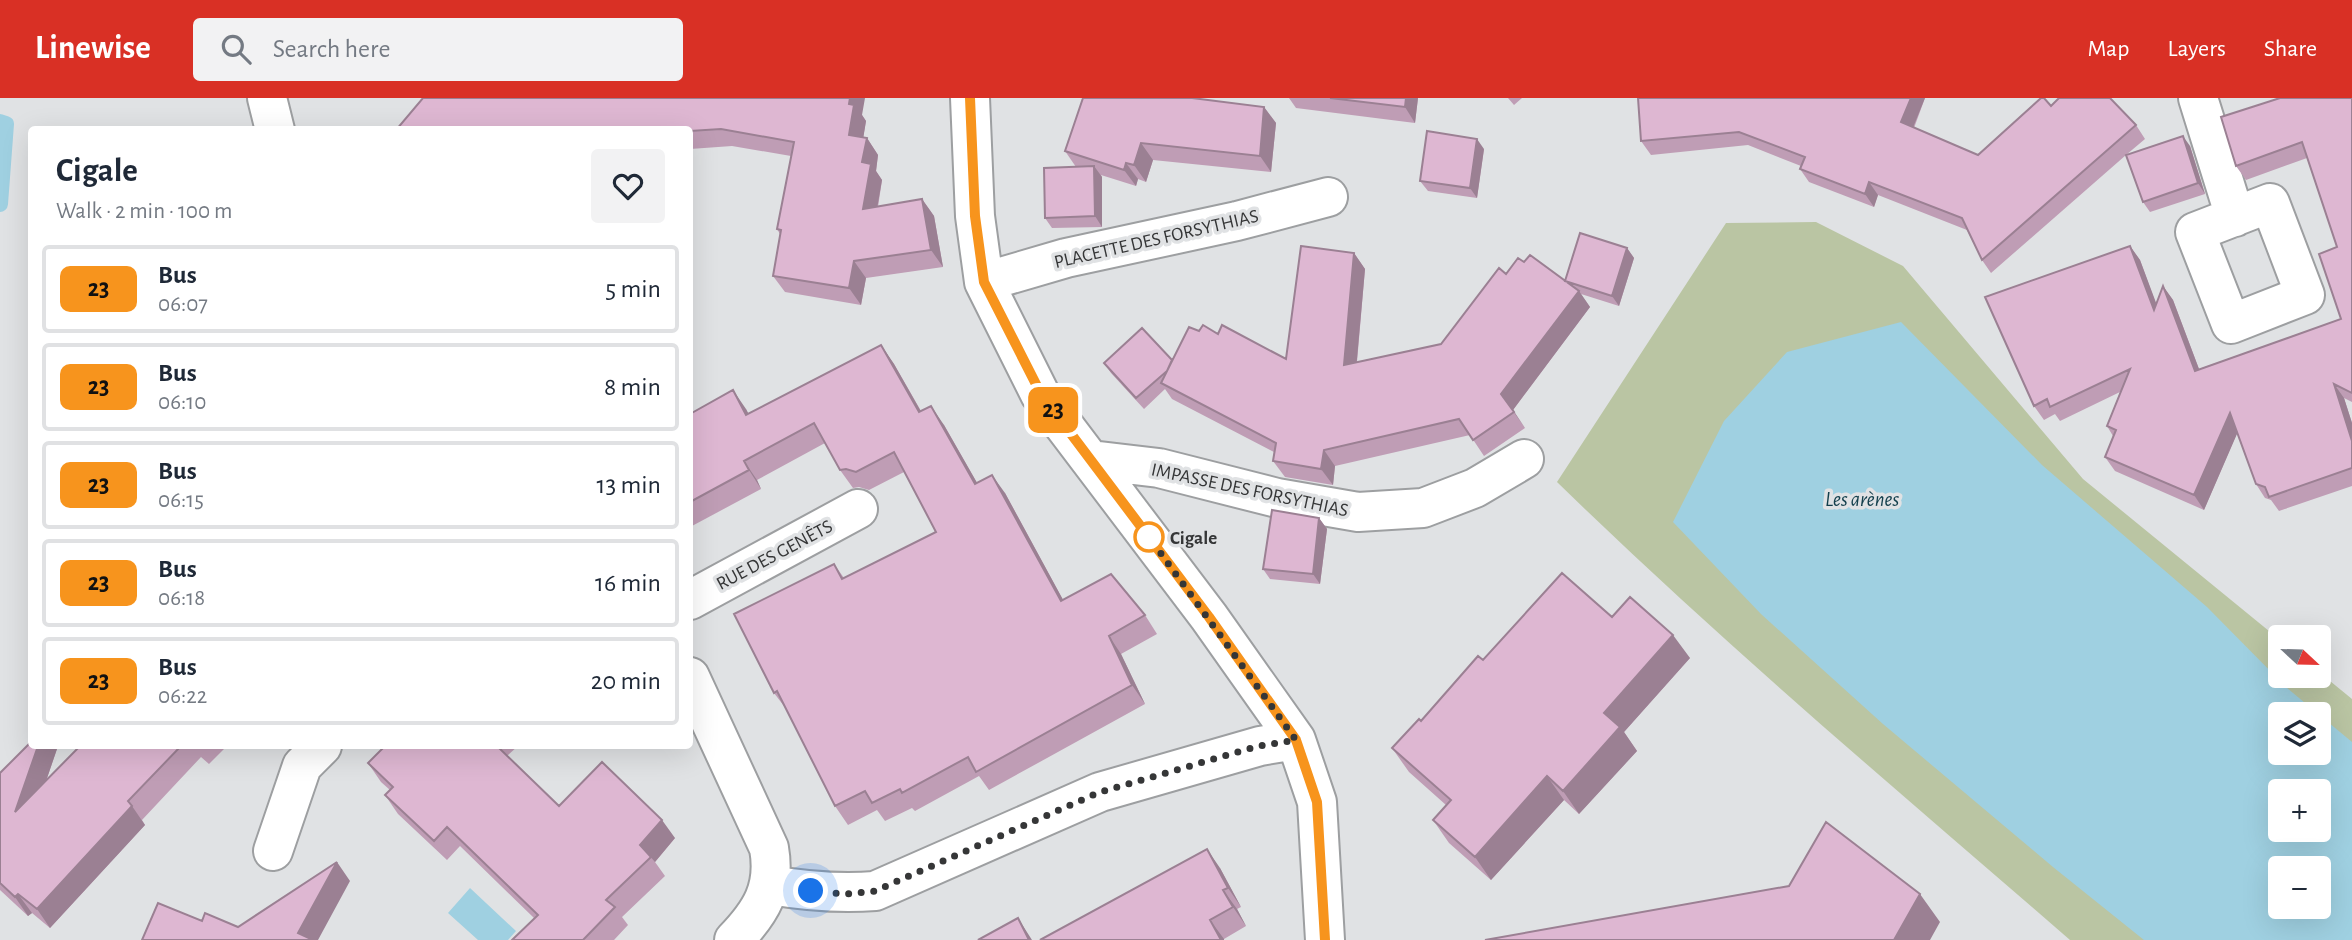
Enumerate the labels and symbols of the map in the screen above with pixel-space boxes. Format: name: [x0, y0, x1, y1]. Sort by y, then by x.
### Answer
street label: PLACETTE DES FORSYTHIAS: [1052, 207, 1260, 272]
line badge: 23: [1021, 387, 1084, 433]
street label: IMPASSE DES FORSYTHIAS: [1149, 460, 1350, 521]
water label: Les arènes: [1825, 489, 1899, 510]
street label: RUE DES GENÊTS: [713, 515, 836, 594]
marker: Cigale: [1134, 522, 1164, 552]
place label: Cigale: [1170, 529, 1217, 548]
north arrow: [2268, 625, 2331, 688]
your location: [793, 873, 828, 908]

